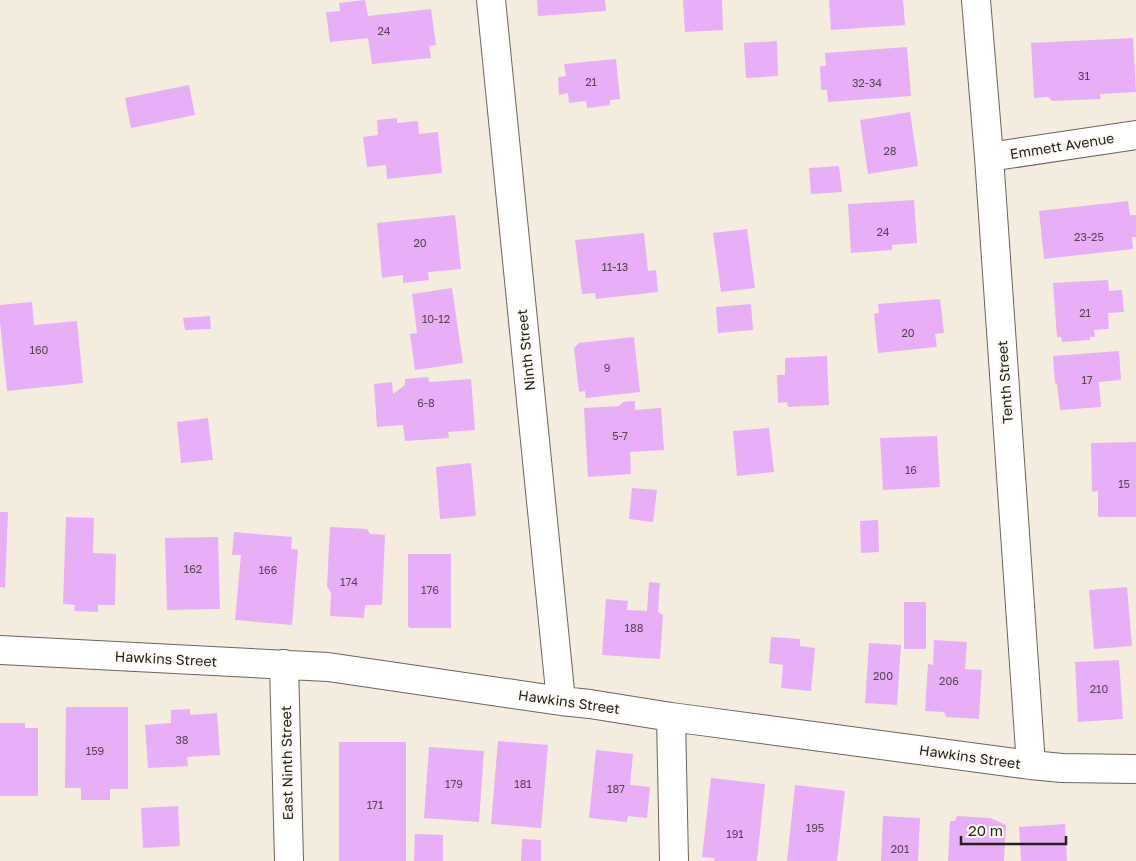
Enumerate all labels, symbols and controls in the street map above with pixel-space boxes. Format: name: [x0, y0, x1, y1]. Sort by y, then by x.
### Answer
house number: 24: [377, 24, 391, 37]
house number: 31: [1078, 69, 1090, 82]
house number: 21: [585, 75, 597, 88]
house number: 32-34: [852, 76, 882, 89]
street label: Emmett Avenue: [1009, 129, 1115, 162]
house number: 28: [883, 144, 897, 157]
house number: 24: [876, 225, 890, 238]
house number: 23-25: [1074, 230, 1104, 243]
house number: 20: [413, 236, 427, 249]
house number: 11-13: [602, 260, 628, 273]
house number: 21: [1079, 306, 1091, 319]
street label: Ninth Street: [513, 308, 538, 392]
house number: 10-12: [422, 312, 450, 325]
house number: 20: [901, 326, 915, 339]
street label: Tenth Street: [993, 340, 1016, 424]
house number: 160: [30, 343, 49, 356]
house number: 9: [604, 361, 610, 374]
house number: 17: [1081, 373, 1093, 386]
house number: 6-8: [417, 396, 435, 409]
house number: 5-7: [612, 429, 628, 442]
house number: 16: [905, 463, 917, 476]
house number: 15: [1118, 477, 1130, 490]
house number: 162: [184, 562, 202, 575]
house number: 166: [259, 563, 278, 576]
house number: 174: [340, 575, 358, 588]
house number: 176: [421, 583, 439, 596]
house number: 188: [625, 621, 644, 634]
street label: Hawkins Street: [114, 647, 218, 670]
house number: 200: [873, 669, 893, 682]
house number: 206: [939, 674, 959, 687]
house number: 210: [1090, 682, 1108, 695]
street label: Hawkins Street: [517, 686, 621, 717]
street label: East Ninth Street: [277, 705, 296, 821]
house number: 38: [175, 733, 189, 746]
street label: Hawkins Street: [918, 741, 1022, 772]
house number: 159: [86, 744, 104, 757]
house number: 179: [445, 777, 463, 790]
house number: 181: [514, 777, 532, 790]
house number: 187: [607, 782, 625, 795]
house number: 171: [367, 798, 383, 811]
scale bar: [961, 814, 1066, 846]
house number: 195: [806, 821, 824, 834]
text: 20 m: [968, 821, 1003, 839]
house number: 191: [726, 827, 744, 840]
house number: 201: [891, 842, 909, 855]

